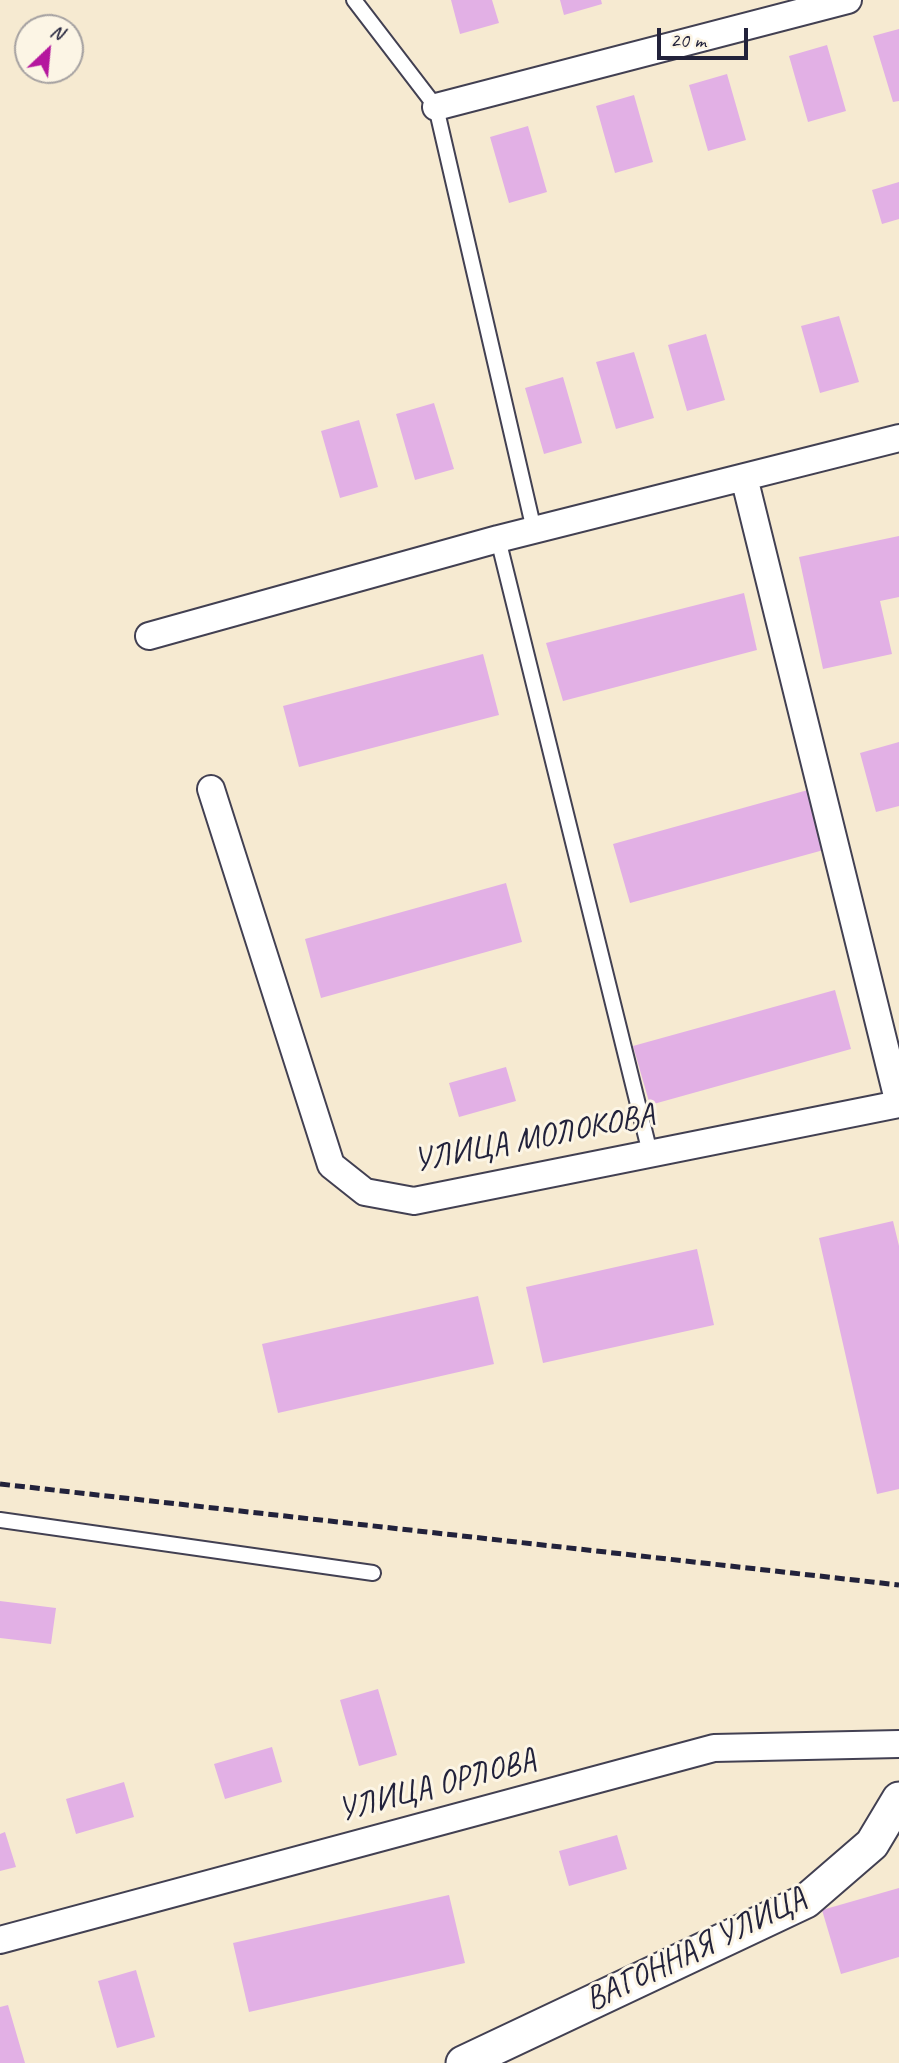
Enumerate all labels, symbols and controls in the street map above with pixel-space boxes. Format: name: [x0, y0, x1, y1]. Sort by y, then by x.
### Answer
north arrow: [14, 14, 84, 84]
scale bar: [661, 14, 752, 58]
text: N: [47, 19, 68, 45]
text: 20 m: [670, 27, 706, 53]
street label: УЛИЦА МОЛОКОВА: [410, 1096, 658, 1182]
street label: УЛИЦА ОРЛОВА: [334, 1741, 540, 1831]
street label: ВАГОННАЯ УЛИЦА: [579, 1879, 813, 2021]

